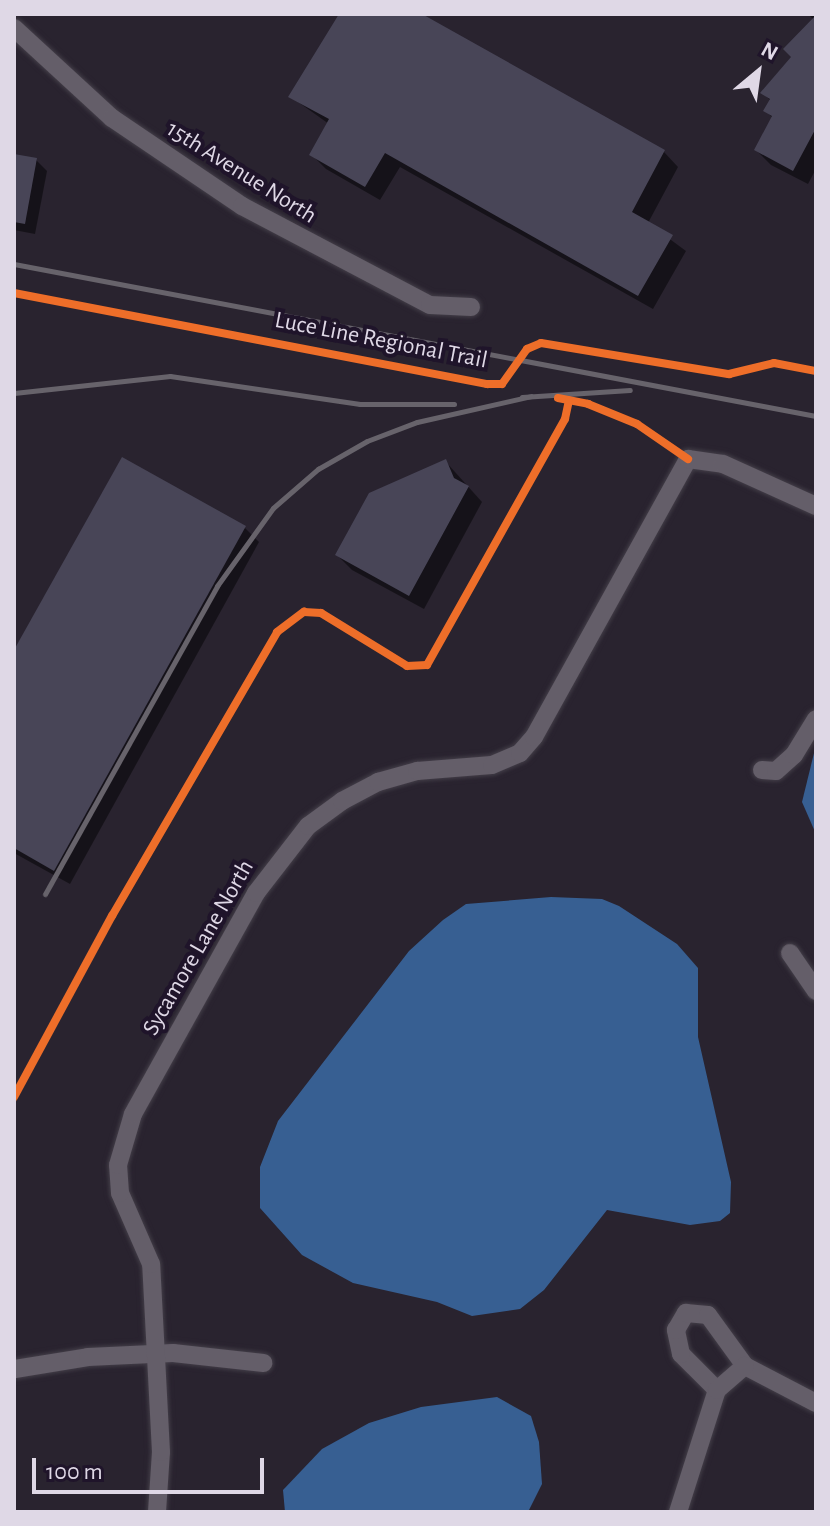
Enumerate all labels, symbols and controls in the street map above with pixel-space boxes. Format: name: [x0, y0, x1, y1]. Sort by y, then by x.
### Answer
north arrow: [718, 32, 798, 112]
text: N: [758, 38, 782, 64]
street label: 15th Avenue North: [161, 115, 321, 231]
street label: Luce Line Regional Trail: [272, 306, 490, 376]
street label: Sycamore Lane North: [137, 855, 261, 1041]
scale bar: [36, 1442, 268, 1492]
text: 100 m: [46, 1460, 103, 1484]

